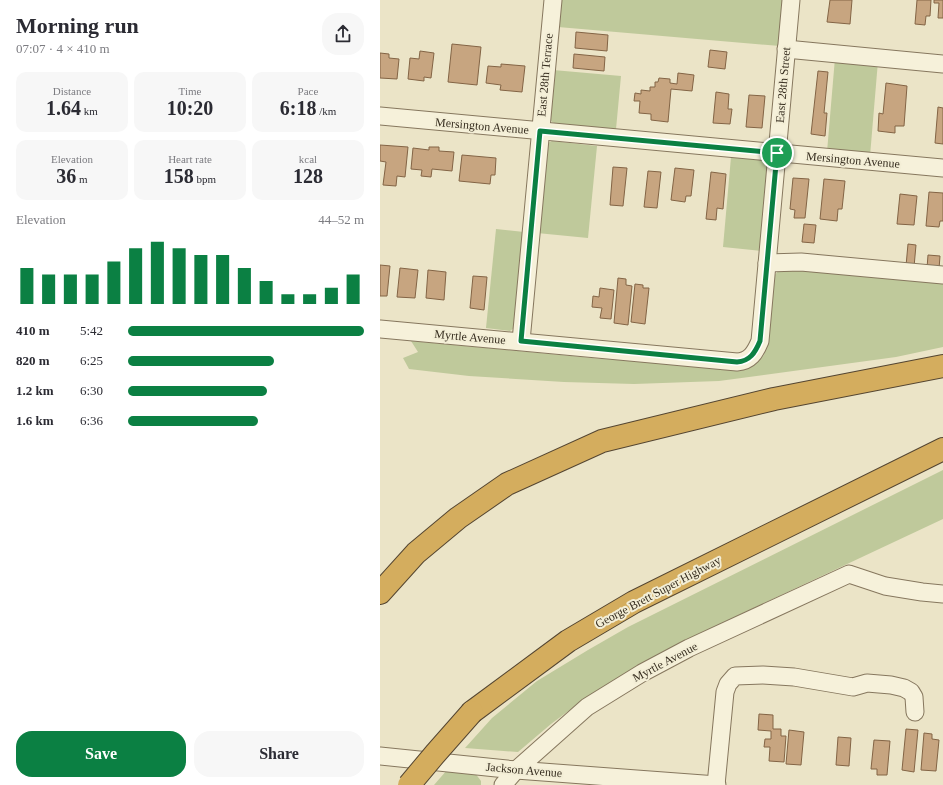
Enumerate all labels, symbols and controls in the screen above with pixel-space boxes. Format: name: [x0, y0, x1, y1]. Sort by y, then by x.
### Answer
text: Morning run: [16, 13, 139, 38]
button: share: [322, 13, 364, 55]
street label: East 28th Terrace: [534, 33, 556, 117]
text: 07:07 · 4 × 410 m: [16, 41, 110, 56]
street label: East 28th Street: [773, 46, 793, 123]
text: Distance: [53, 85, 91, 97]
text: Time: [179, 85, 201, 97]
text: Pace: [298, 85, 318, 97]
text: 1.64: [46, 97, 81, 119]
text: 10:20: [167, 97, 213, 119]
text: 6:18: [280, 97, 316, 119]
text: km: [81, 105, 98, 117]
text: /km: [316, 105, 336, 117]
street label: Mersington Avenue: [435, 115, 529, 137]
pin: [760, 136, 794, 170]
icon: arrive: [766, 142, 788, 164]
street label: Mersington Avenue: [806, 149, 900, 171]
text: Elevation: [51, 153, 93, 165]
text: Heart rate: [168, 153, 212, 165]
text: kcal: [299, 153, 317, 165]
text: 36: [56, 165, 76, 187]
text: 158: [164, 165, 194, 187]
text: 128: [293, 165, 323, 187]
text: m: [76, 173, 88, 185]
text: bpm: [194, 173, 216, 185]
text: Elevation: [16, 212, 66, 227]
text: 44–52 m: [318, 212, 364, 227]
text: 410 m: [16, 323, 50, 338]
text: 5:42: [80, 323, 103, 338]
street label: Myrtle Avenue: [434, 327, 506, 347]
text: 820 m: [16, 353, 50, 368]
text: 6:25: [80, 353, 103, 368]
text: 1.2 km: [16, 383, 54, 398]
text: 6:30: [80, 383, 103, 398]
text: 1.6 km: [16, 413, 54, 428]
text: 6:36: [80, 413, 103, 428]
street label: George Brett Super Highway: [593, 553, 723, 631]
street label: Myrtle Avenue: [630, 639, 700, 685]
button: Save: [16, 731, 186, 777]
button: Share: [194, 731, 364, 777]
street label: Jackson Avenue: [485, 760, 563, 780]

